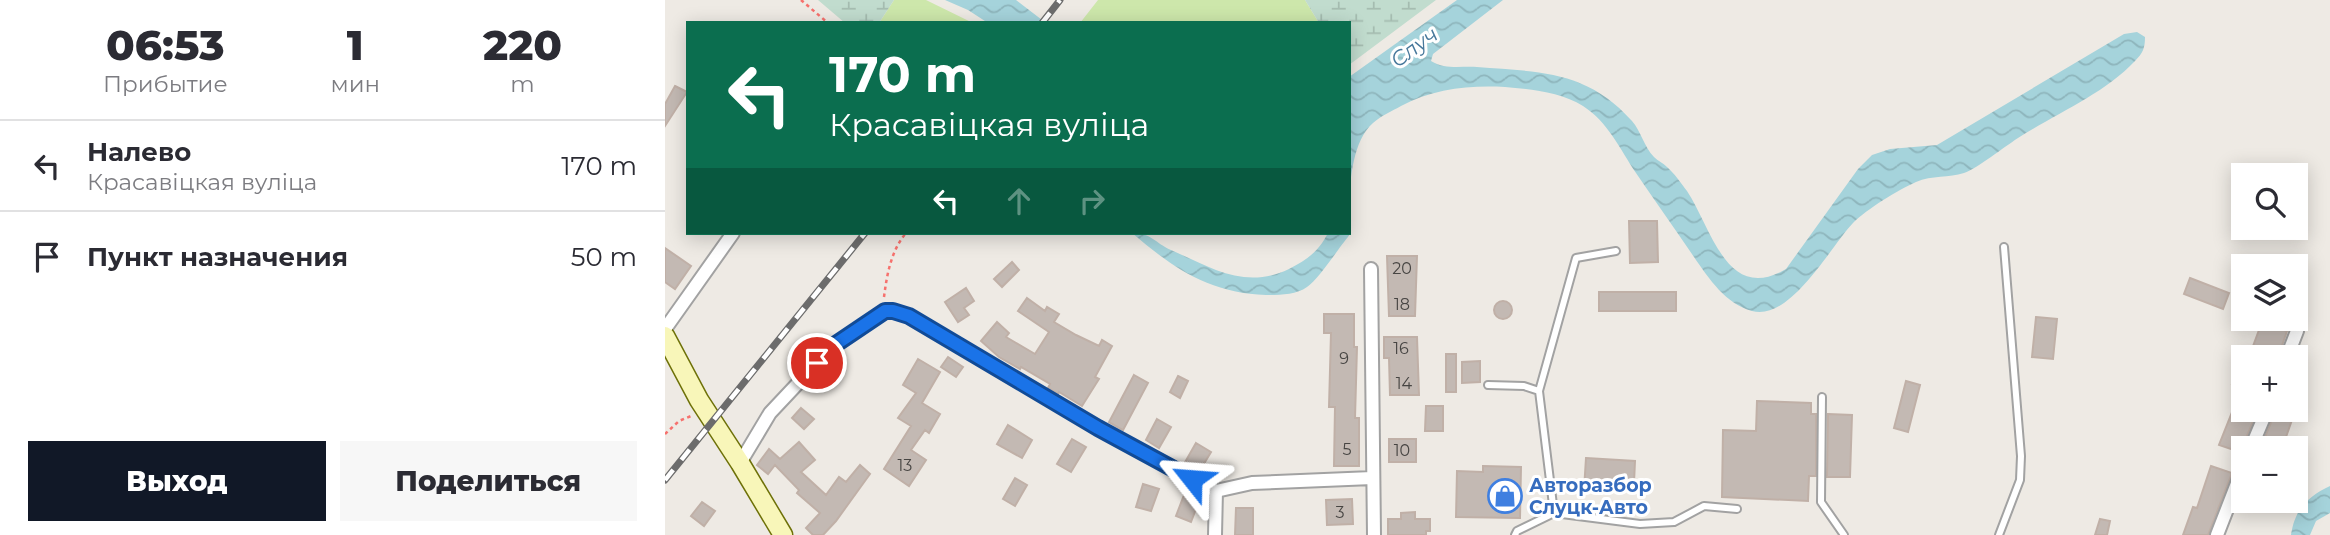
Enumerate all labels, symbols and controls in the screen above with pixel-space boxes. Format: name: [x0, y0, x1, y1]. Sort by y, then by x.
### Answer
text: 06:53: [106, 19, 225, 71]
text: 1: [347, 19, 364, 71]
text: 220: [483, 19, 562, 71]
water label: Случ: [1385, 21, 1443, 73]
text: 170 m: [829, 45, 976, 104]
icon: left: [714, 49, 805, 140]
text: Прибытие: [103, 70, 228, 98]
text: мин: [331, 70, 380, 98]
text: m: [510, 70, 535, 98]
text: Красавіцкая вуліца: [829, 105, 1149, 144]
text: Налево: [87, 136, 191, 168]
icon: left: [28, 147, 66, 185]
text: 170 m: [561, 150, 637, 182]
map controls: [2231, 163, 2308, 513]
button: search: [2231, 163, 2308, 240]
text: Красавіцкая вуліца: [87, 168, 317, 196]
icon: left: [927, 182, 965, 220]
icon: ahead: [1000, 182, 1038, 220]
icon: right: [1073, 182, 1111, 220]
icon: arrive: [28, 238, 66, 276]
text: Пункт назначения: [87, 241, 348, 273]
text: 50 m: [571, 241, 637, 273]
button: layers: [2231, 254, 2308, 331]
house number: 20: [1392, 259, 1412, 278]
house number: 18: [1394, 295, 1410, 314]
pin: [787, 333, 847, 393]
house number: 16: [1393, 339, 1409, 358]
icon: arrive: [798, 344, 836, 382]
button: +: [2231, 345, 2308, 422]
house number: 9: [1339, 349, 1349, 368]
house number: 14: [1396, 374, 1413, 393]
button: −: [2231, 436, 2308, 513]
house number: 5: [1342, 440, 1352, 459]
button: Выход: [28, 441, 326, 521]
button: Поделиться: [340, 441, 637, 521]
house number: 10: [1394, 441, 1410, 460]
position arrow: [1155, 442, 1229, 516]
house number: 13: [898, 456, 912, 475]
place label: Авторазбор Слуцк-Авто: [1529, 474, 1652, 519]
shop icon: Авторазбор Слуцк-Авто: [1486, 477, 1524, 515]
house number: 3: [1335, 503, 1345, 522]

